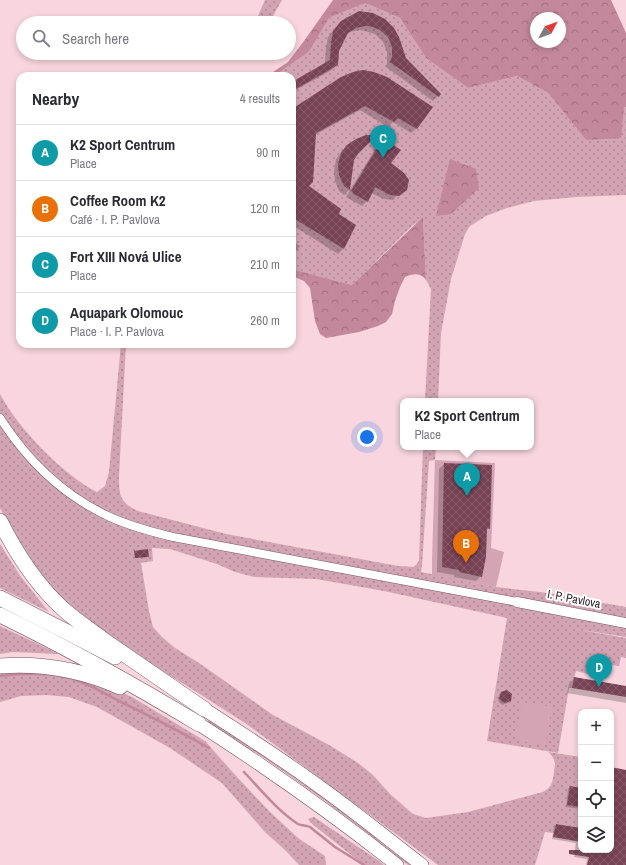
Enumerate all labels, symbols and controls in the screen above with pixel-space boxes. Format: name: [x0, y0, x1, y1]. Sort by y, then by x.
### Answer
north arrow: [530, 12, 566, 48]
search box: [16, 16, 296, 60]
icon: search: [30, 27, 52, 49]
text: Search here: [62, 28, 129, 49]
text: Nearby: [32, 87, 79, 110]
text: 4 results: [240, 90, 280, 107]
pin: C: [370, 125, 396, 158]
text: K2 Sport Centrum: [70, 134, 175, 155]
text: A: [41, 144, 49, 161]
text: 90 m: [256, 144, 280, 161]
text: Place: [70, 155, 97, 172]
text: Coffee Room K2: [70, 190, 166, 211]
text: B: [41, 200, 49, 217]
text: 120 m: [250, 200, 280, 217]
text: Café · I. P. Pavlova: [70, 211, 160, 228]
text: Fort XIII Nová Ulice: [70, 246, 182, 267]
text: C: [41, 256, 49, 273]
text: 210 m: [250, 256, 280, 273]
text: Place: [70, 267, 97, 284]
text: Aquapark Olomouc: [70, 302, 183, 323]
text: D: [41, 312, 49, 329]
text: 260 m: [250, 312, 280, 329]
text: Place · I. P. Pavlova: [70, 323, 164, 340]
popup: [400, 398, 534, 450]
text: K2 Sport Centrum: [414, 405, 520, 426]
text: Place: [414, 426, 441, 443]
your location: [357, 427, 377, 447]
pin: A: [454, 463, 480, 496]
pin: B: [453, 530, 479, 563]
street label: I. P. Pavlova: [546, 586, 603, 612]
pin: D: [586, 654, 612, 687]
map controls: [578, 709, 614, 853]
button: +: [578, 709, 614, 745]
button: −: [578, 745, 614, 781]
button: locate: [578, 781, 614, 817]
button: layers: [578, 817, 614, 853]

